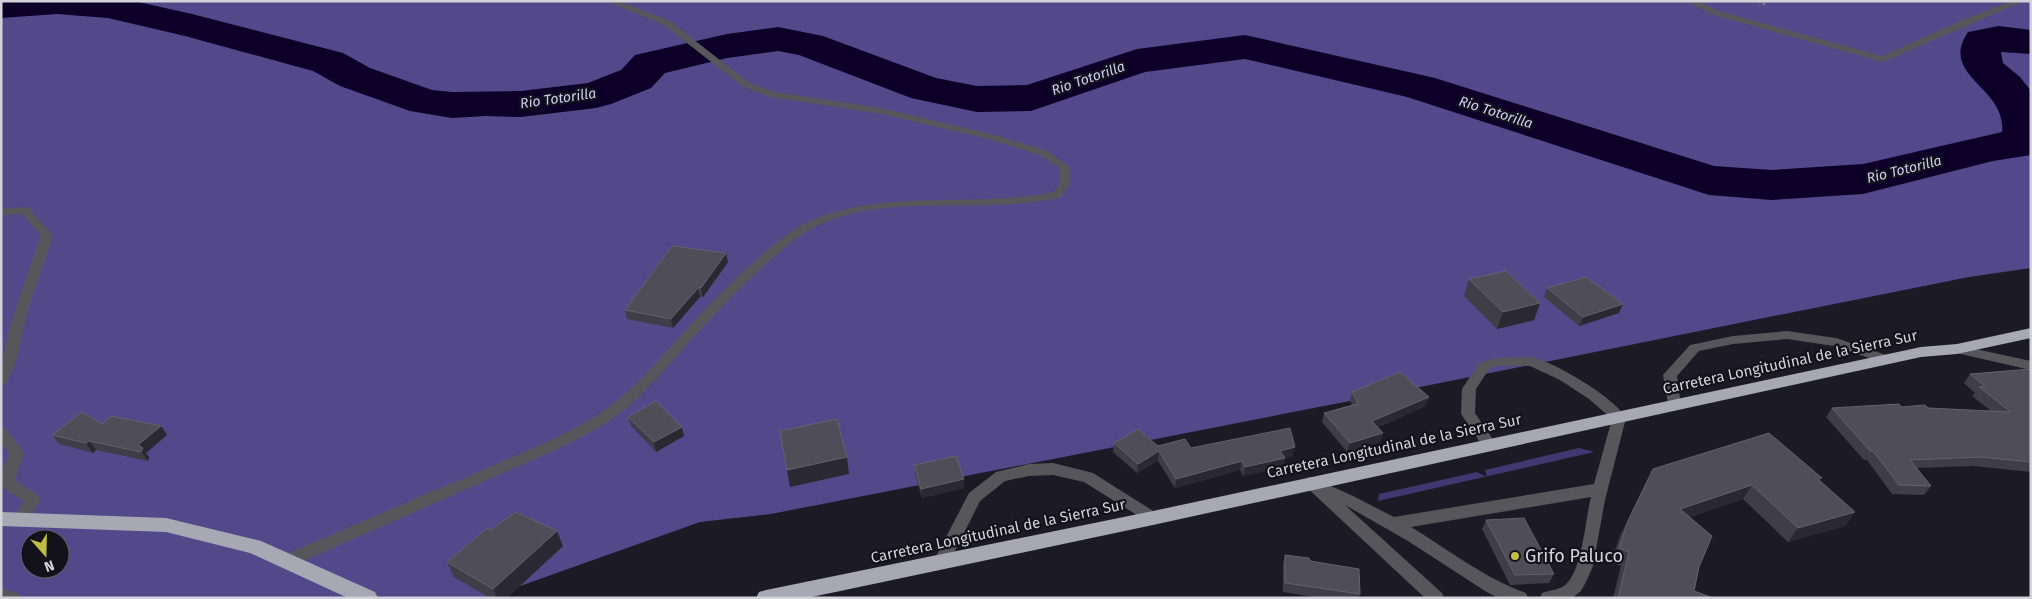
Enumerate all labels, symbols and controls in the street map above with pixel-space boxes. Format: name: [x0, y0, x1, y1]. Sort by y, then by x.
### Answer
water label: Rio Totorilla: [1049, 58, 1127, 99]
water label: Rio Totorilla: [519, 85, 597, 112]
water label: Rio Totorilla: [1457, 93, 1535, 132]
water label: Rio Totorilla: [1865, 152, 1943, 187]
street label: Carretera Longitudinal de la Sierra Sur: [1661, 326, 1919, 398]
street label: Carretera Longitudinal de la Sierra Sur: [1265, 410, 1523, 482]
street label: Carretera Longitudinal de la Sierra Sur: [869, 495, 1127, 567]
north arrow: [20, 529, 70, 579]
place label: Grifo Paluco: [1525, 545, 1623, 567]
marker: Grifo Paluco: [1509, 550, 1521, 562]
text: N: [42, 556, 57, 575]

